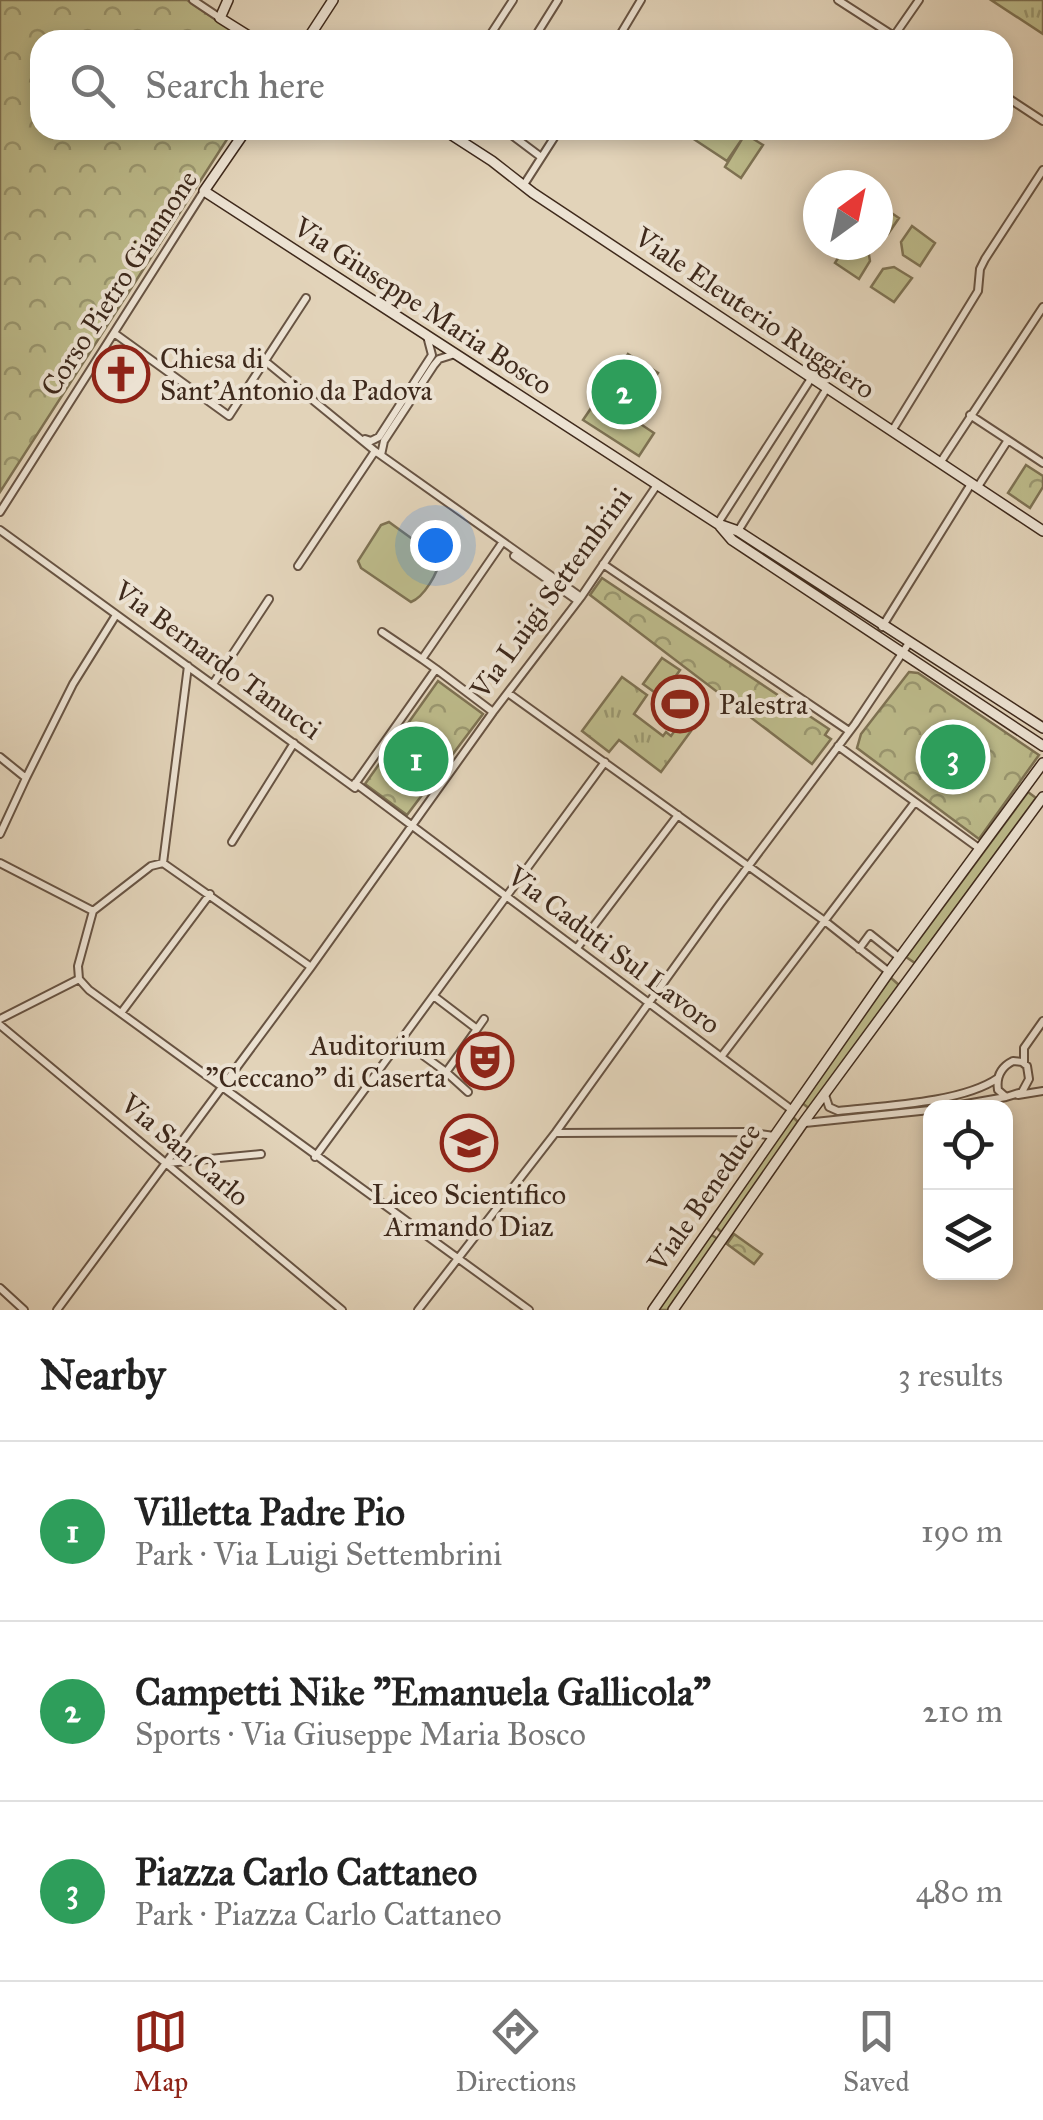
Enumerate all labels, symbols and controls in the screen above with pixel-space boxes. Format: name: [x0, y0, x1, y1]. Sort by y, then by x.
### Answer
search box: [30, 30, 1013, 140]
icon: search: [65, 58, 120, 113]
text: Search here: [145, 62, 325, 108]
street label: Corso Pietro Giannone: [33, 164, 205, 402]
north arrow: [803, 170, 893, 260]
street label: Via Giuseppe Maria Bosco: [286, 209, 559, 403]
street label: Viale Eleuterio Ruggiero: [627, 219, 882, 407]
place label: Chiesa di Sant'Antonio da Padova: [160, 341, 433, 408]
church icon: Chiesa di Sant'Antonio da Padova: [91, 344, 151, 404]
pin: 2: [592, 354, 656, 430]
street label: Via Luigi Settembrini: [462, 480, 639, 706]
your location: [410, 520, 461, 571]
street label: Via Bernardo Tanucci: [107, 572, 329, 747]
sports icon: Palestra: [650, 674, 710, 734]
place label: Palestra: [719, 687, 808, 722]
pin: 3: [920, 720, 986, 794]
pin: 1: [384, 722, 448, 796]
street label: Via Caduti Sul Lavoro: [500, 858, 727, 1041]
place label: Auditorium "Ceccano" di Caserta: [205, 1028, 446, 1095]
theatre icon: Auditorium "Ceccano" di Caserta: [455, 1031, 515, 1091]
street label: Via San Carlo: [113, 1085, 256, 1214]
map controls: [923, 1100, 1013, 1280]
button: locate: [923, 1100, 1013, 1190]
school or university icon: Liceo Scientifico Armando Diaz: [439, 1113, 499, 1173]
street label: Viale Beneduce: [639, 1116, 768, 1279]
place label: Liceo Scientifico Armando Diaz: [372, 1177, 566, 1244]
button: layers: [923, 1190, 1013, 1280]
text: Nearby: [40, 1349, 165, 1401]
text: 3 results: [898, 1356, 1003, 1395]
text: Villetta Padre Pio: [135, 1489, 405, 1535]
text: 1: [66, 1512, 79, 1551]
text: 190 m: [921, 1512, 1003, 1551]
text: Park · Via Luigi Settembrini: [135, 1535, 502, 1574]
text: Campetti Nike "Emanuela Gallicola": [135, 1669, 711, 1715]
text: 2: [65, 1692, 80, 1731]
text: 210 m: [922, 1692, 1003, 1731]
text: Sports · Via Giuseppe Maria Bosco: [135, 1715, 586, 1754]
text: Piazza Carlo Cattaneo: [135, 1849, 477, 1895]
text: 3: [66, 1872, 79, 1911]
text: 480 m: [916, 1872, 1003, 1911]
text: Park · Piazza Carlo Cattaneo: [135, 1895, 502, 1934]
tab: Map: [133, 2004, 188, 2099]
tab: Directions: [455, 2004, 576, 2099]
tab: Saved: [843, 2004, 910, 2099]

